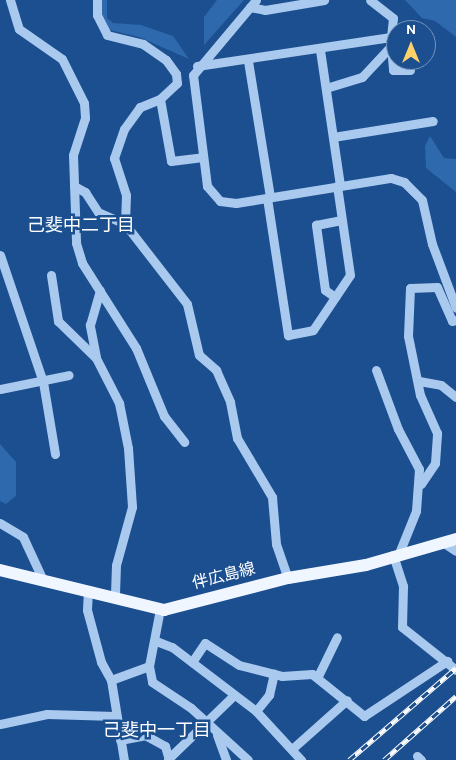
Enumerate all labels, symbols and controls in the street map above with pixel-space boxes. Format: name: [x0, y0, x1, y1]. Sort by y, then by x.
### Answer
north arrow: [386, 20, 436, 70]
text: N: [406, 22, 416, 39]
district label: 己斐中二丁目: [27, 216, 135, 238]
street label: 伴広島線: [191, 560, 257, 594]
district label: 己斐中一丁目: [103, 721, 211, 743]

